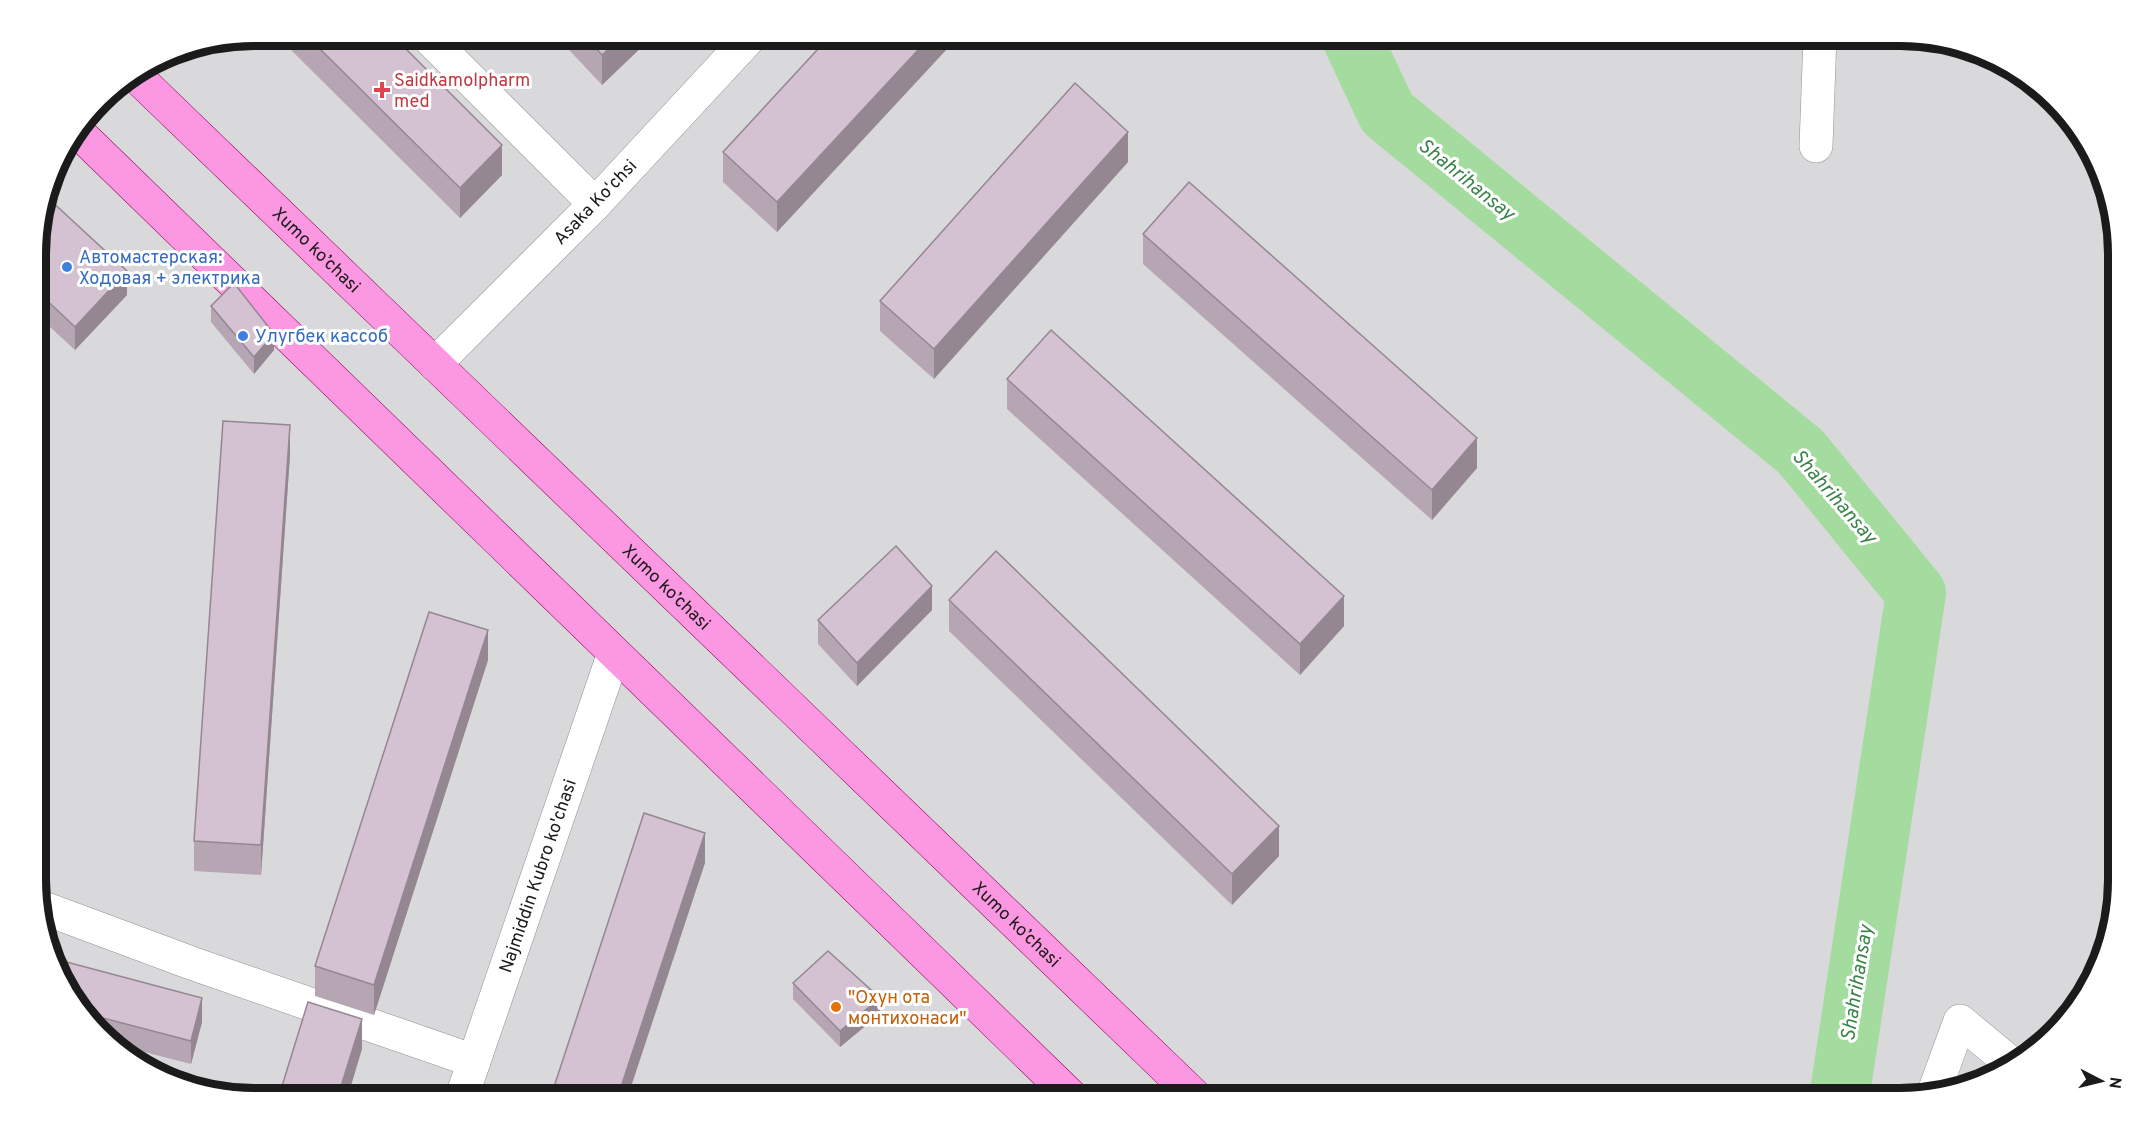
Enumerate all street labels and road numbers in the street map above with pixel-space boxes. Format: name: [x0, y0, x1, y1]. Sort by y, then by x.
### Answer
street label: Asaka Koʻchsi: [549, 155, 643, 251]
street label: Xumo ko’chasi: [266, 203, 365, 299]
street label: Xumo ko’chasi: [616, 540, 715, 636]
street label: Najmiddin Kubro ko'chasi: [495, 776, 583, 976]
street label: Xumo ko’chasi: [966, 877, 1065, 973]

